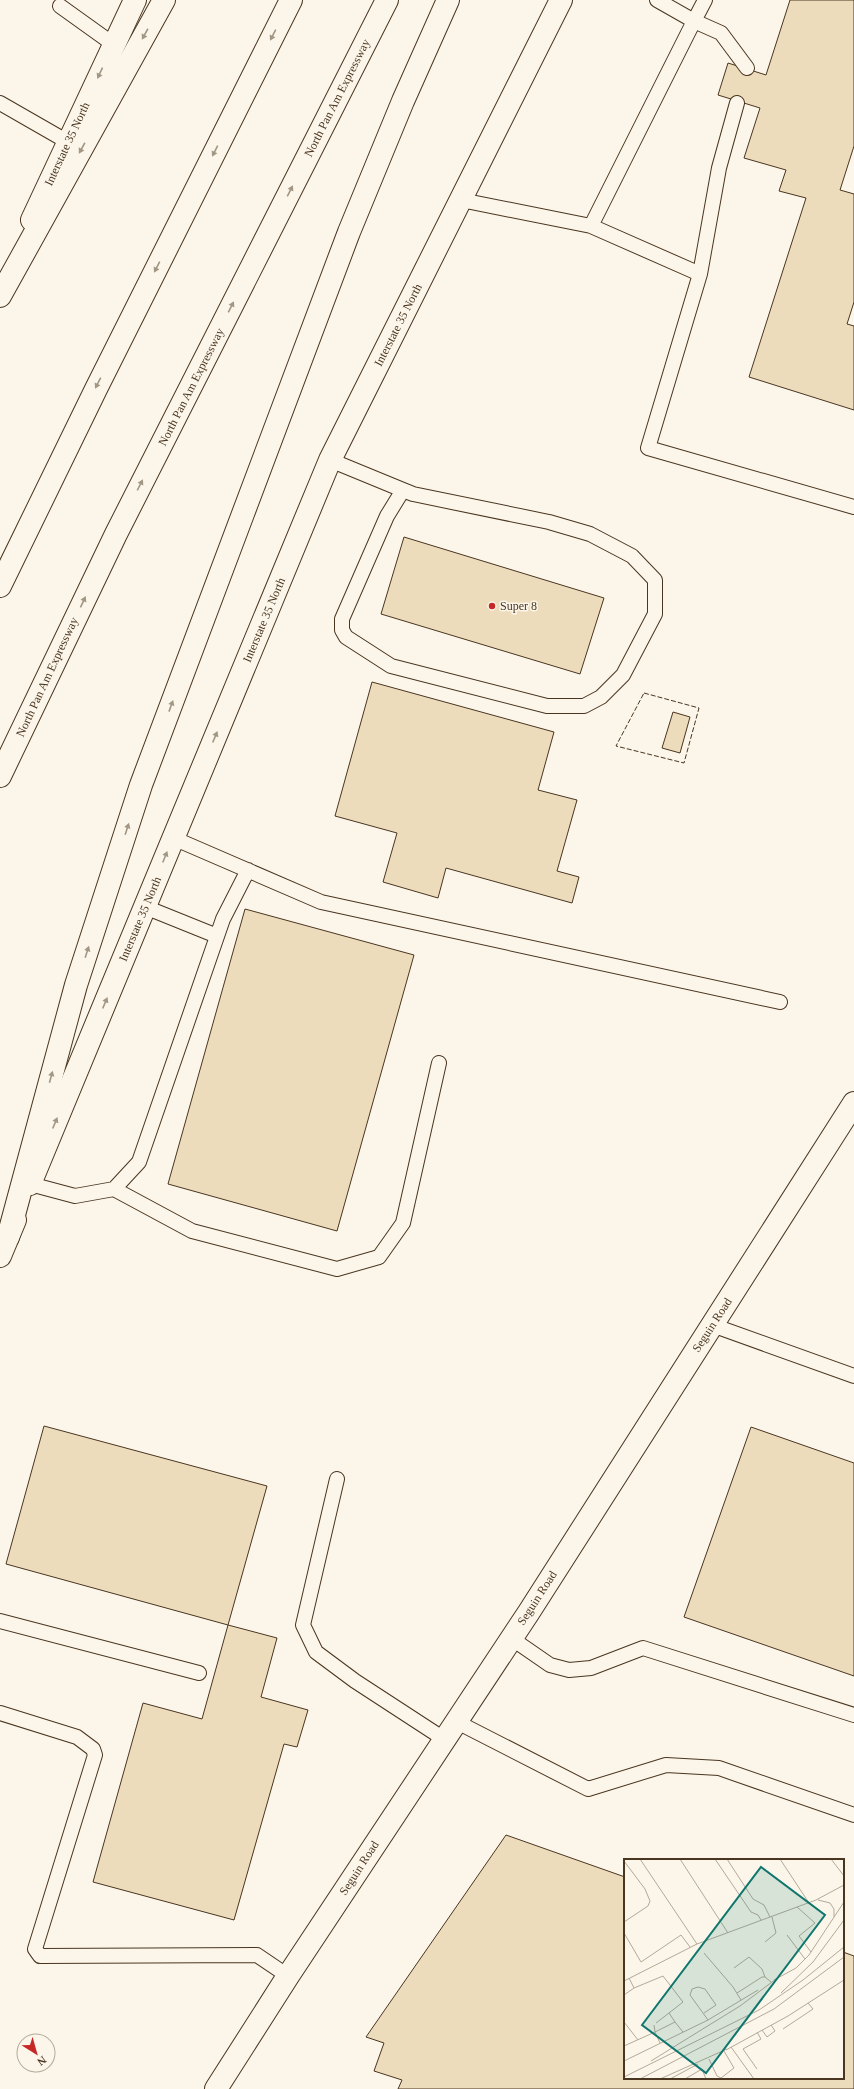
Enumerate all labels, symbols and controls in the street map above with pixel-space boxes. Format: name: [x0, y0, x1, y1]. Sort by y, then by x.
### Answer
one-way arrow: [141, 28, 148, 40]
one-way arrow: [270, 29, 276, 41]
street label: North Pan Am Expressway: [301, 37, 373, 159]
one-way arrow: [97, 67, 103, 79]
street label: Interstate 35 North: [42, 100, 92, 188]
one-way arrow: [79, 142, 85, 154]
one-way arrow: [212, 145, 218, 157]
one-way arrow: [287, 186, 293, 197]
one-way arrow: [153, 262, 160, 273]
street label: Interstate 35 North: [371, 281, 425, 369]
one-way arrow: [228, 302, 235, 313]
street label: North Pan Am Expressway: [155, 326, 227, 448]
one-way arrow: [95, 378, 101, 389]
one-way arrow: [137, 480, 144, 491]
street label: Interstate 35 North: [240, 576, 288, 664]
one-way arrow: [80, 596, 86, 608]
place label: Super 8: [500, 599, 537, 613]
marker: Super 8: [487, 601, 497, 611]
street label: North Pan Am Expressway: [13, 615, 81, 739]
one-way arrow: [168, 700, 174, 712]
one-way arrow: [212, 731, 218, 742]
one-way arrow: [124, 822, 130, 834]
one-way arrow: [163, 850, 169, 862]
street label: Interstate 35 North: [116, 875, 164, 963]
one-way arrow: [84, 946, 90, 958]
one-way arrow: [102, 997, 108, 1008]
one-way arrow: [48, 1071, 54, 1083]
one-way arrow: [52, 1117, 58, 1128]
street label: Seguin Road: [689, 1295, 735, 1355]
street label: Seguin Road: [514, 1568, 560, 1628]
street label: Seguin Road: [336, 1838, 382, 1898]
inset map: [624, 1859, 844, 2079]
north arrow: [16, 2033, 56, 2073]
text: N: [35, 2054, 49, 2068]

